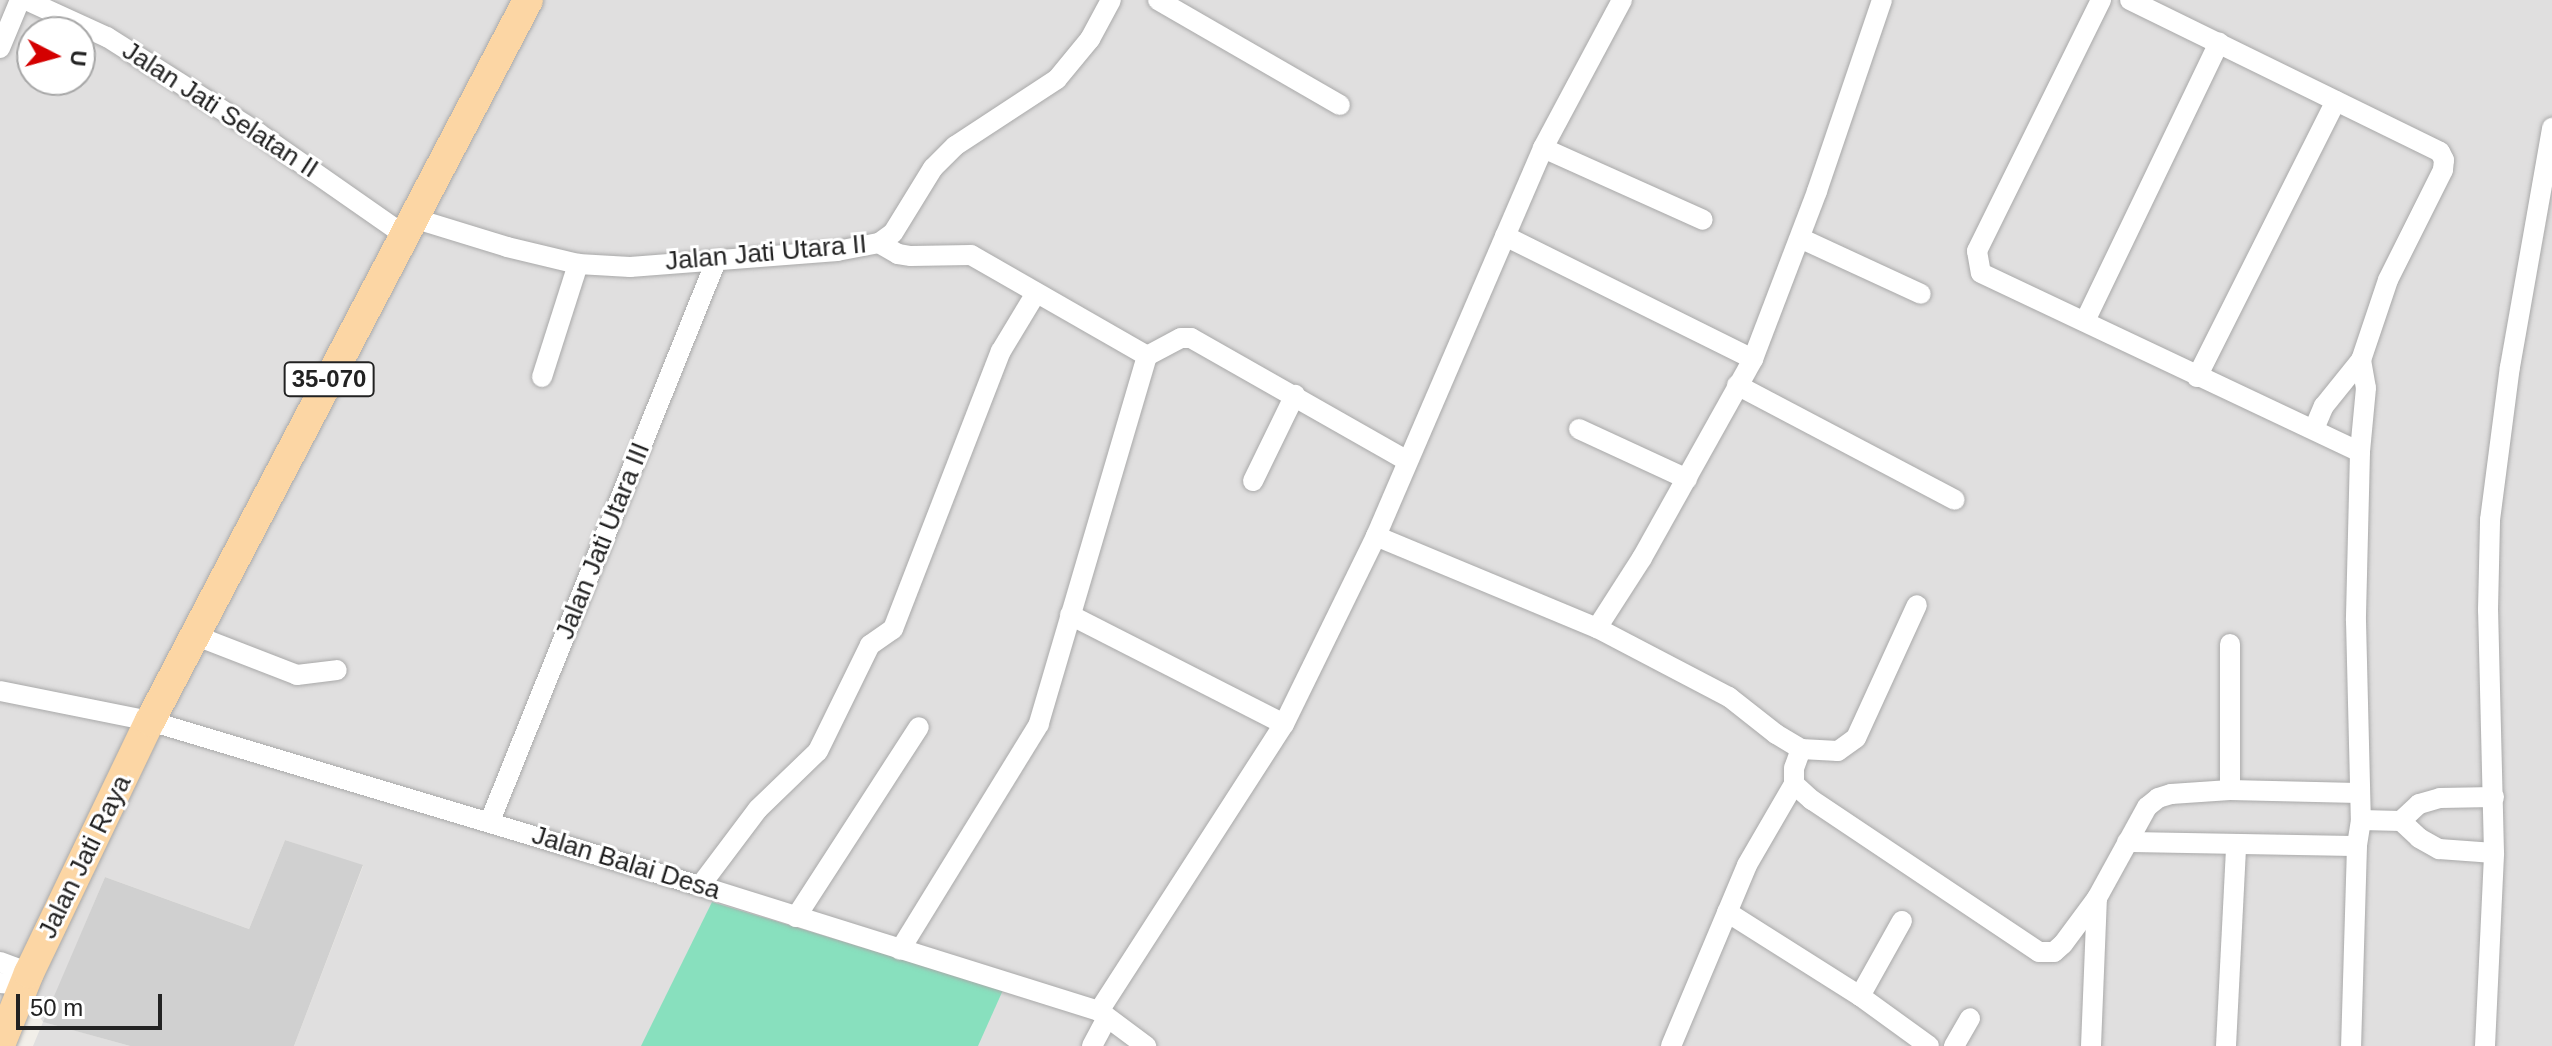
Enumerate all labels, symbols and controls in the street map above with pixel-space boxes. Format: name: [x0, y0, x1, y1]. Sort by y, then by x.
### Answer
north arrow: [16, 16, 96, 96]
street label: Jalan Jati Selatan II: [116, 35, 324, 185]
text: U: [65, 49, 92, 68]
street label: Jalan Jati Utara II: [664, 229, 868, 277]
road number: 35-070: [283, 359, 375, 399]
street label: Jalan Jati Utara III: [549, 438, 657, 644]
street label: Jalan Jati Raya: [32, 770, 138, 944]
street label: Jalan Balai Desa: [528, 820, 724, 906]
scale bar: [20, 978, 166, 1028]
text: 50 m: [30, 994, 83, 1021]

